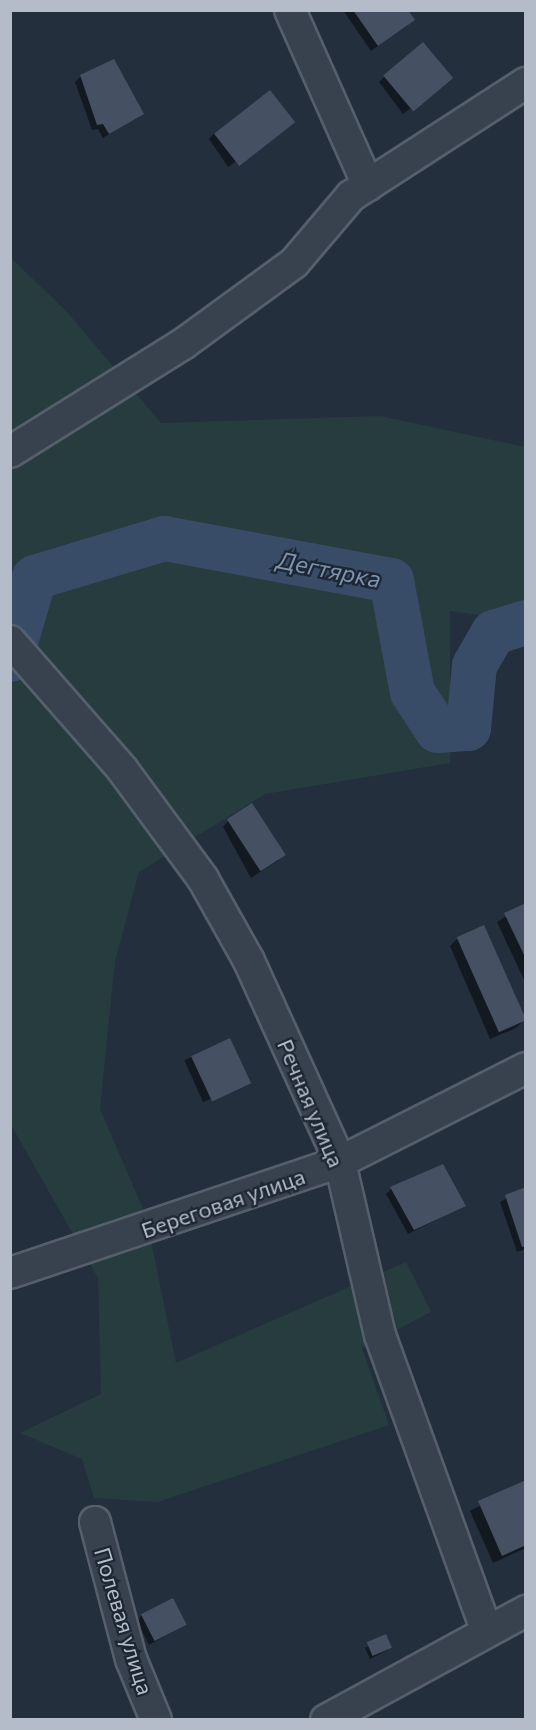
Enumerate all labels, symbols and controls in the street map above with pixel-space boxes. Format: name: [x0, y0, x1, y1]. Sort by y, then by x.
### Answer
water label: Дегтярка: [275, 545, 383, 593]
street label: Речная улица: [272, 1035, 350, 1171]
street label: Береговая улица: [138, 1163, 308, 1243]
street label: Полевая улица: [89, 1544, 159, 1698]

